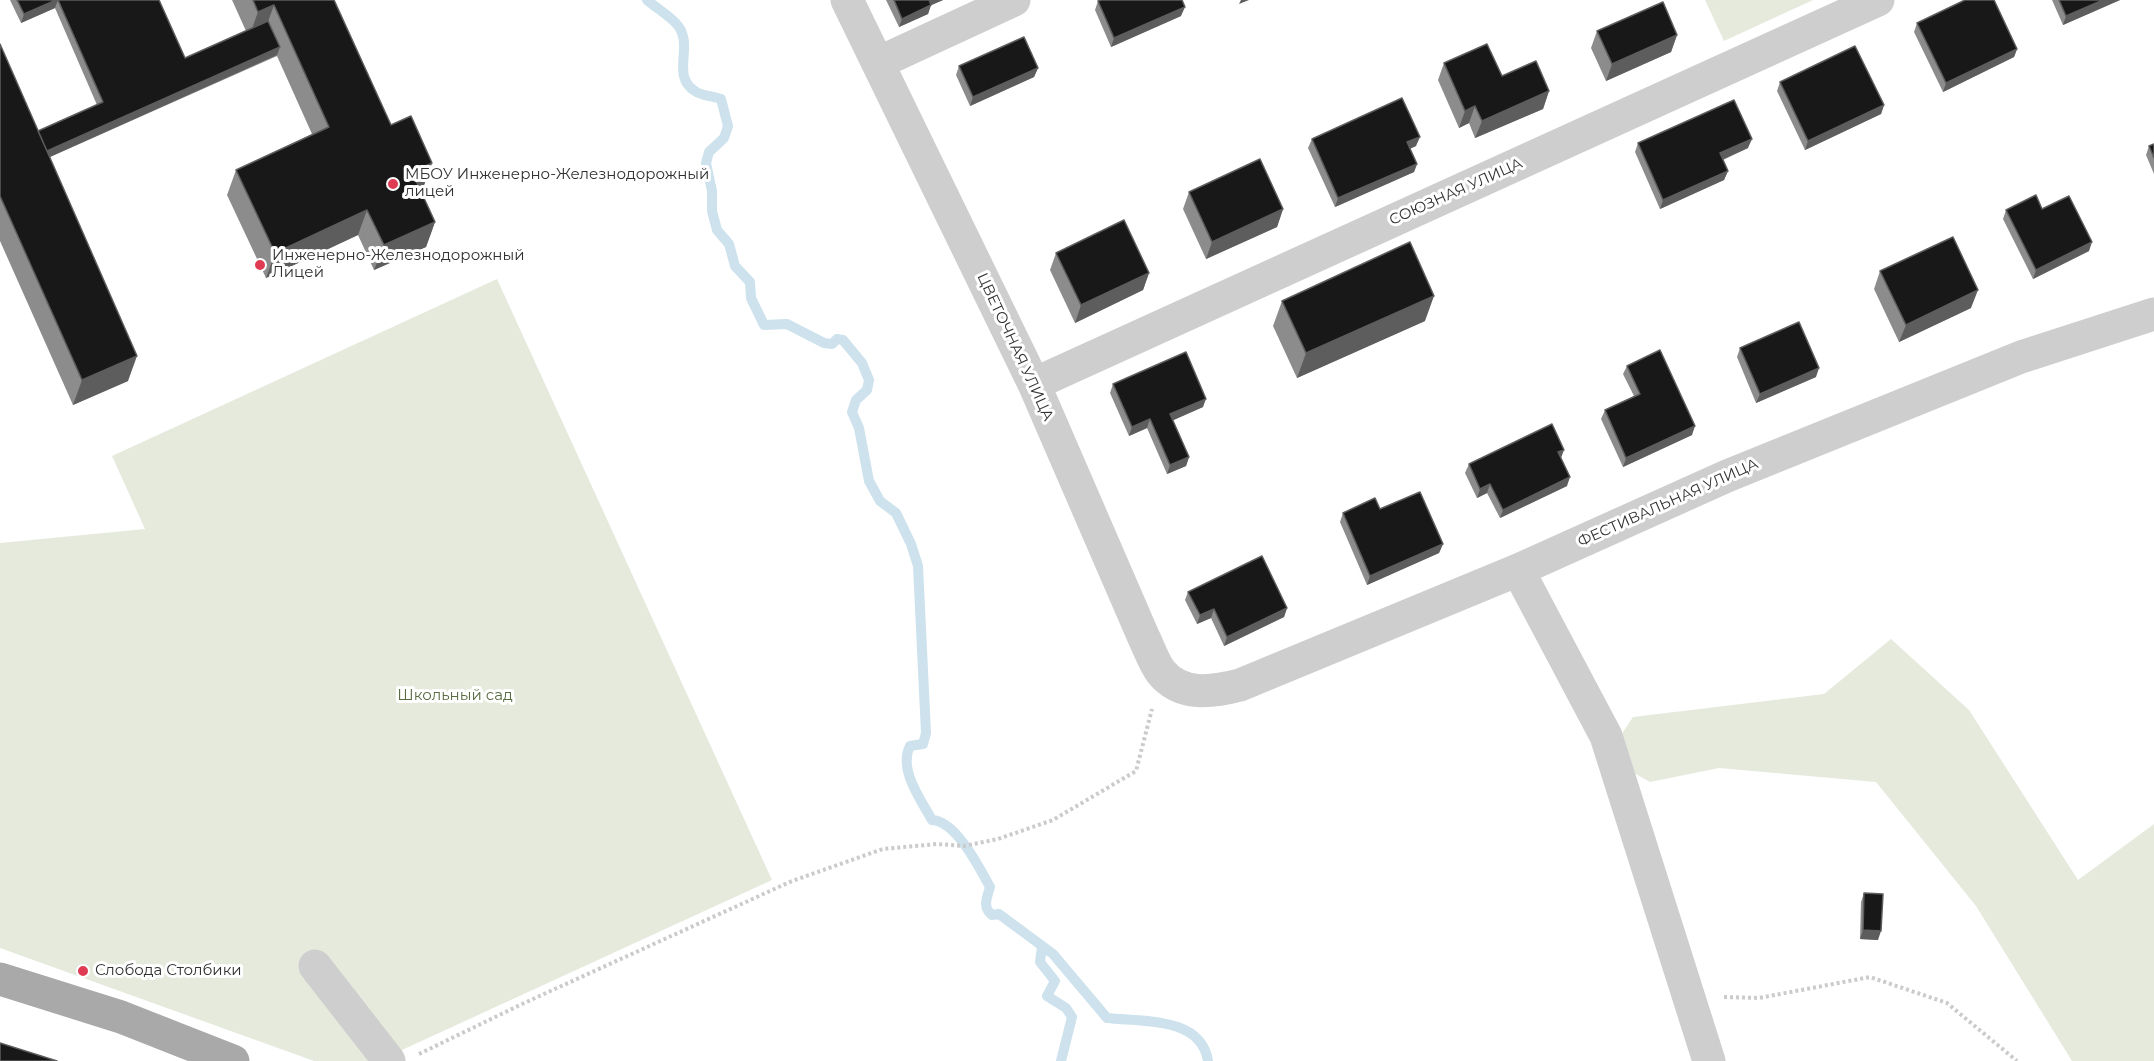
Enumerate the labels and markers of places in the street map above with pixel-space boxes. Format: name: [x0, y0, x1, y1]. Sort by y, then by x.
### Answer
place label: МБОУ Инженерно-Железнодорожный лицей: [405, 166, 709, 201]
marker: МБОУ Инженерно-Железнодорожный лицей: [386, 177, 400, 191]
place label: Инженерно-Железнодорожный Лицей: [272, 247, 525, 282]
marker: Инженерно-Железнодорожный Лицей: [253, 258, 267, 272]
place label: Слобода Столбики: [95, 962, 242, 980]
marker: Слобода Столбики: [76, 964, 90, 978]

